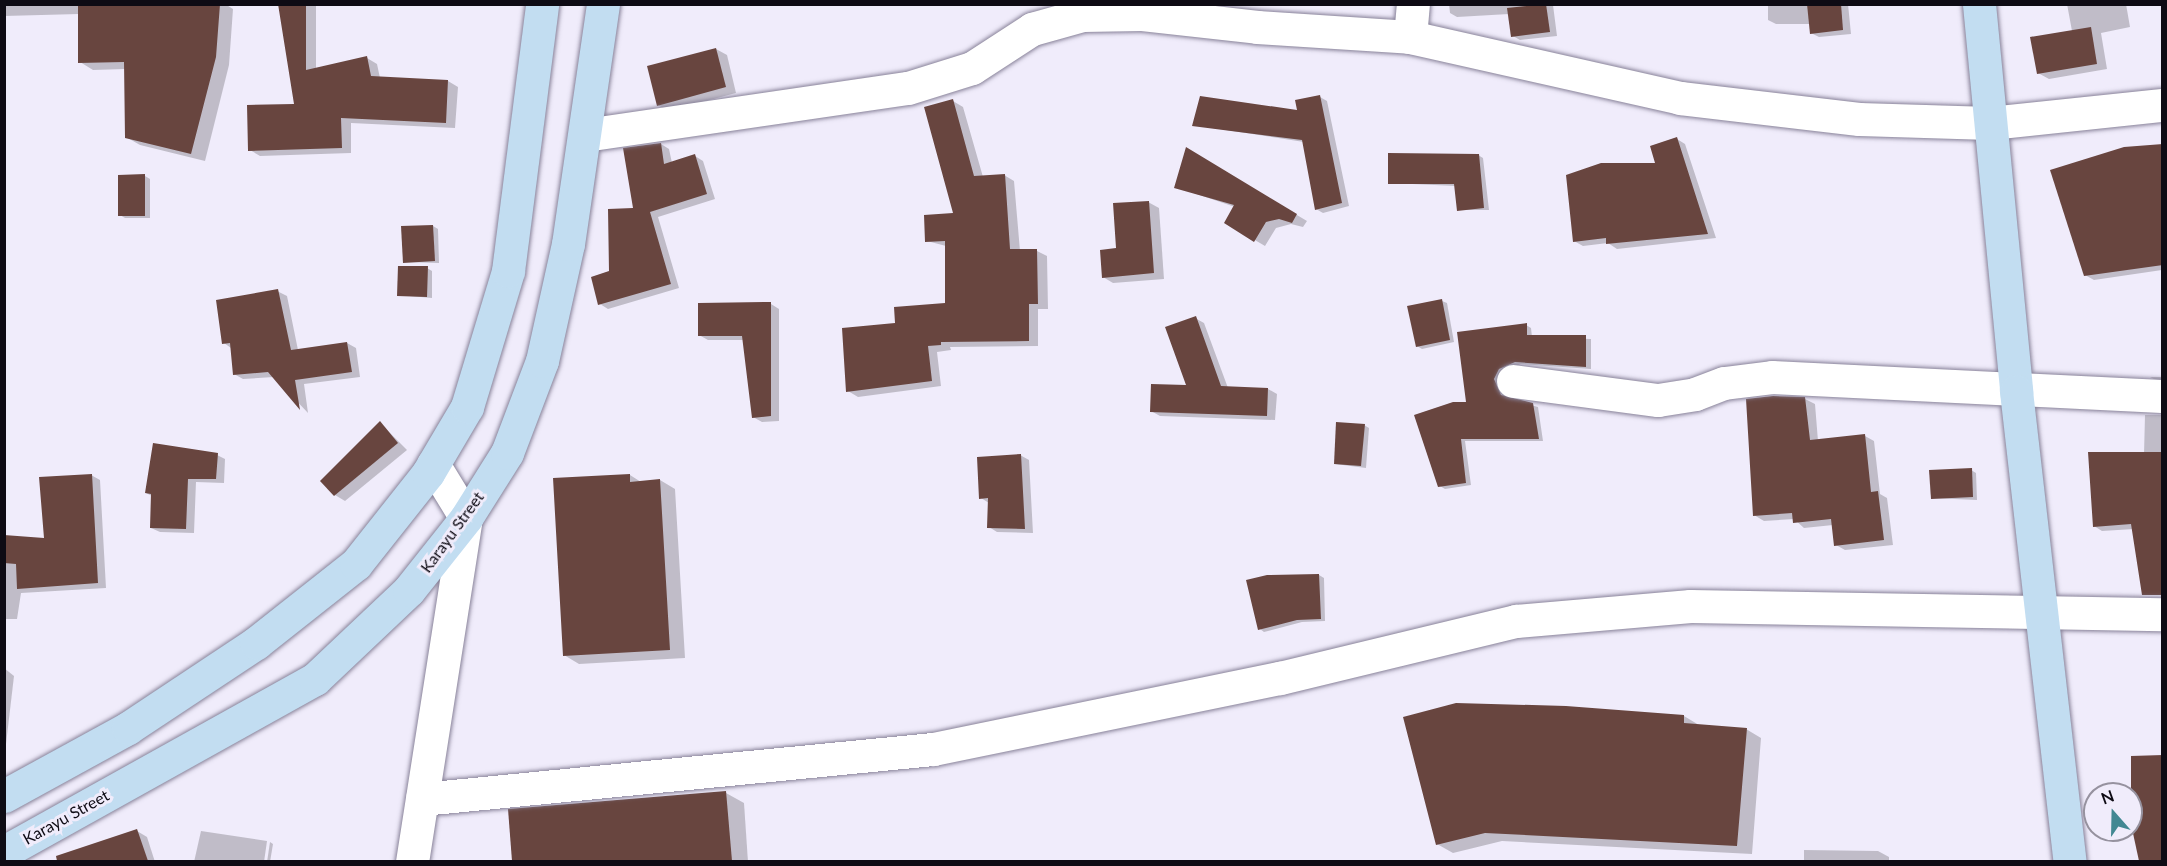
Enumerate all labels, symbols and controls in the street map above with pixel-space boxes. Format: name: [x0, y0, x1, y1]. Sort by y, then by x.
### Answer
street label: Karayu Street: [416, 488, 488, 576]
north arrow: [2083, 782, 2143, 842]
street label: Karayu Street: [20, 785, 112, 849]
text: N: [2098, 785, 2116, 808]

